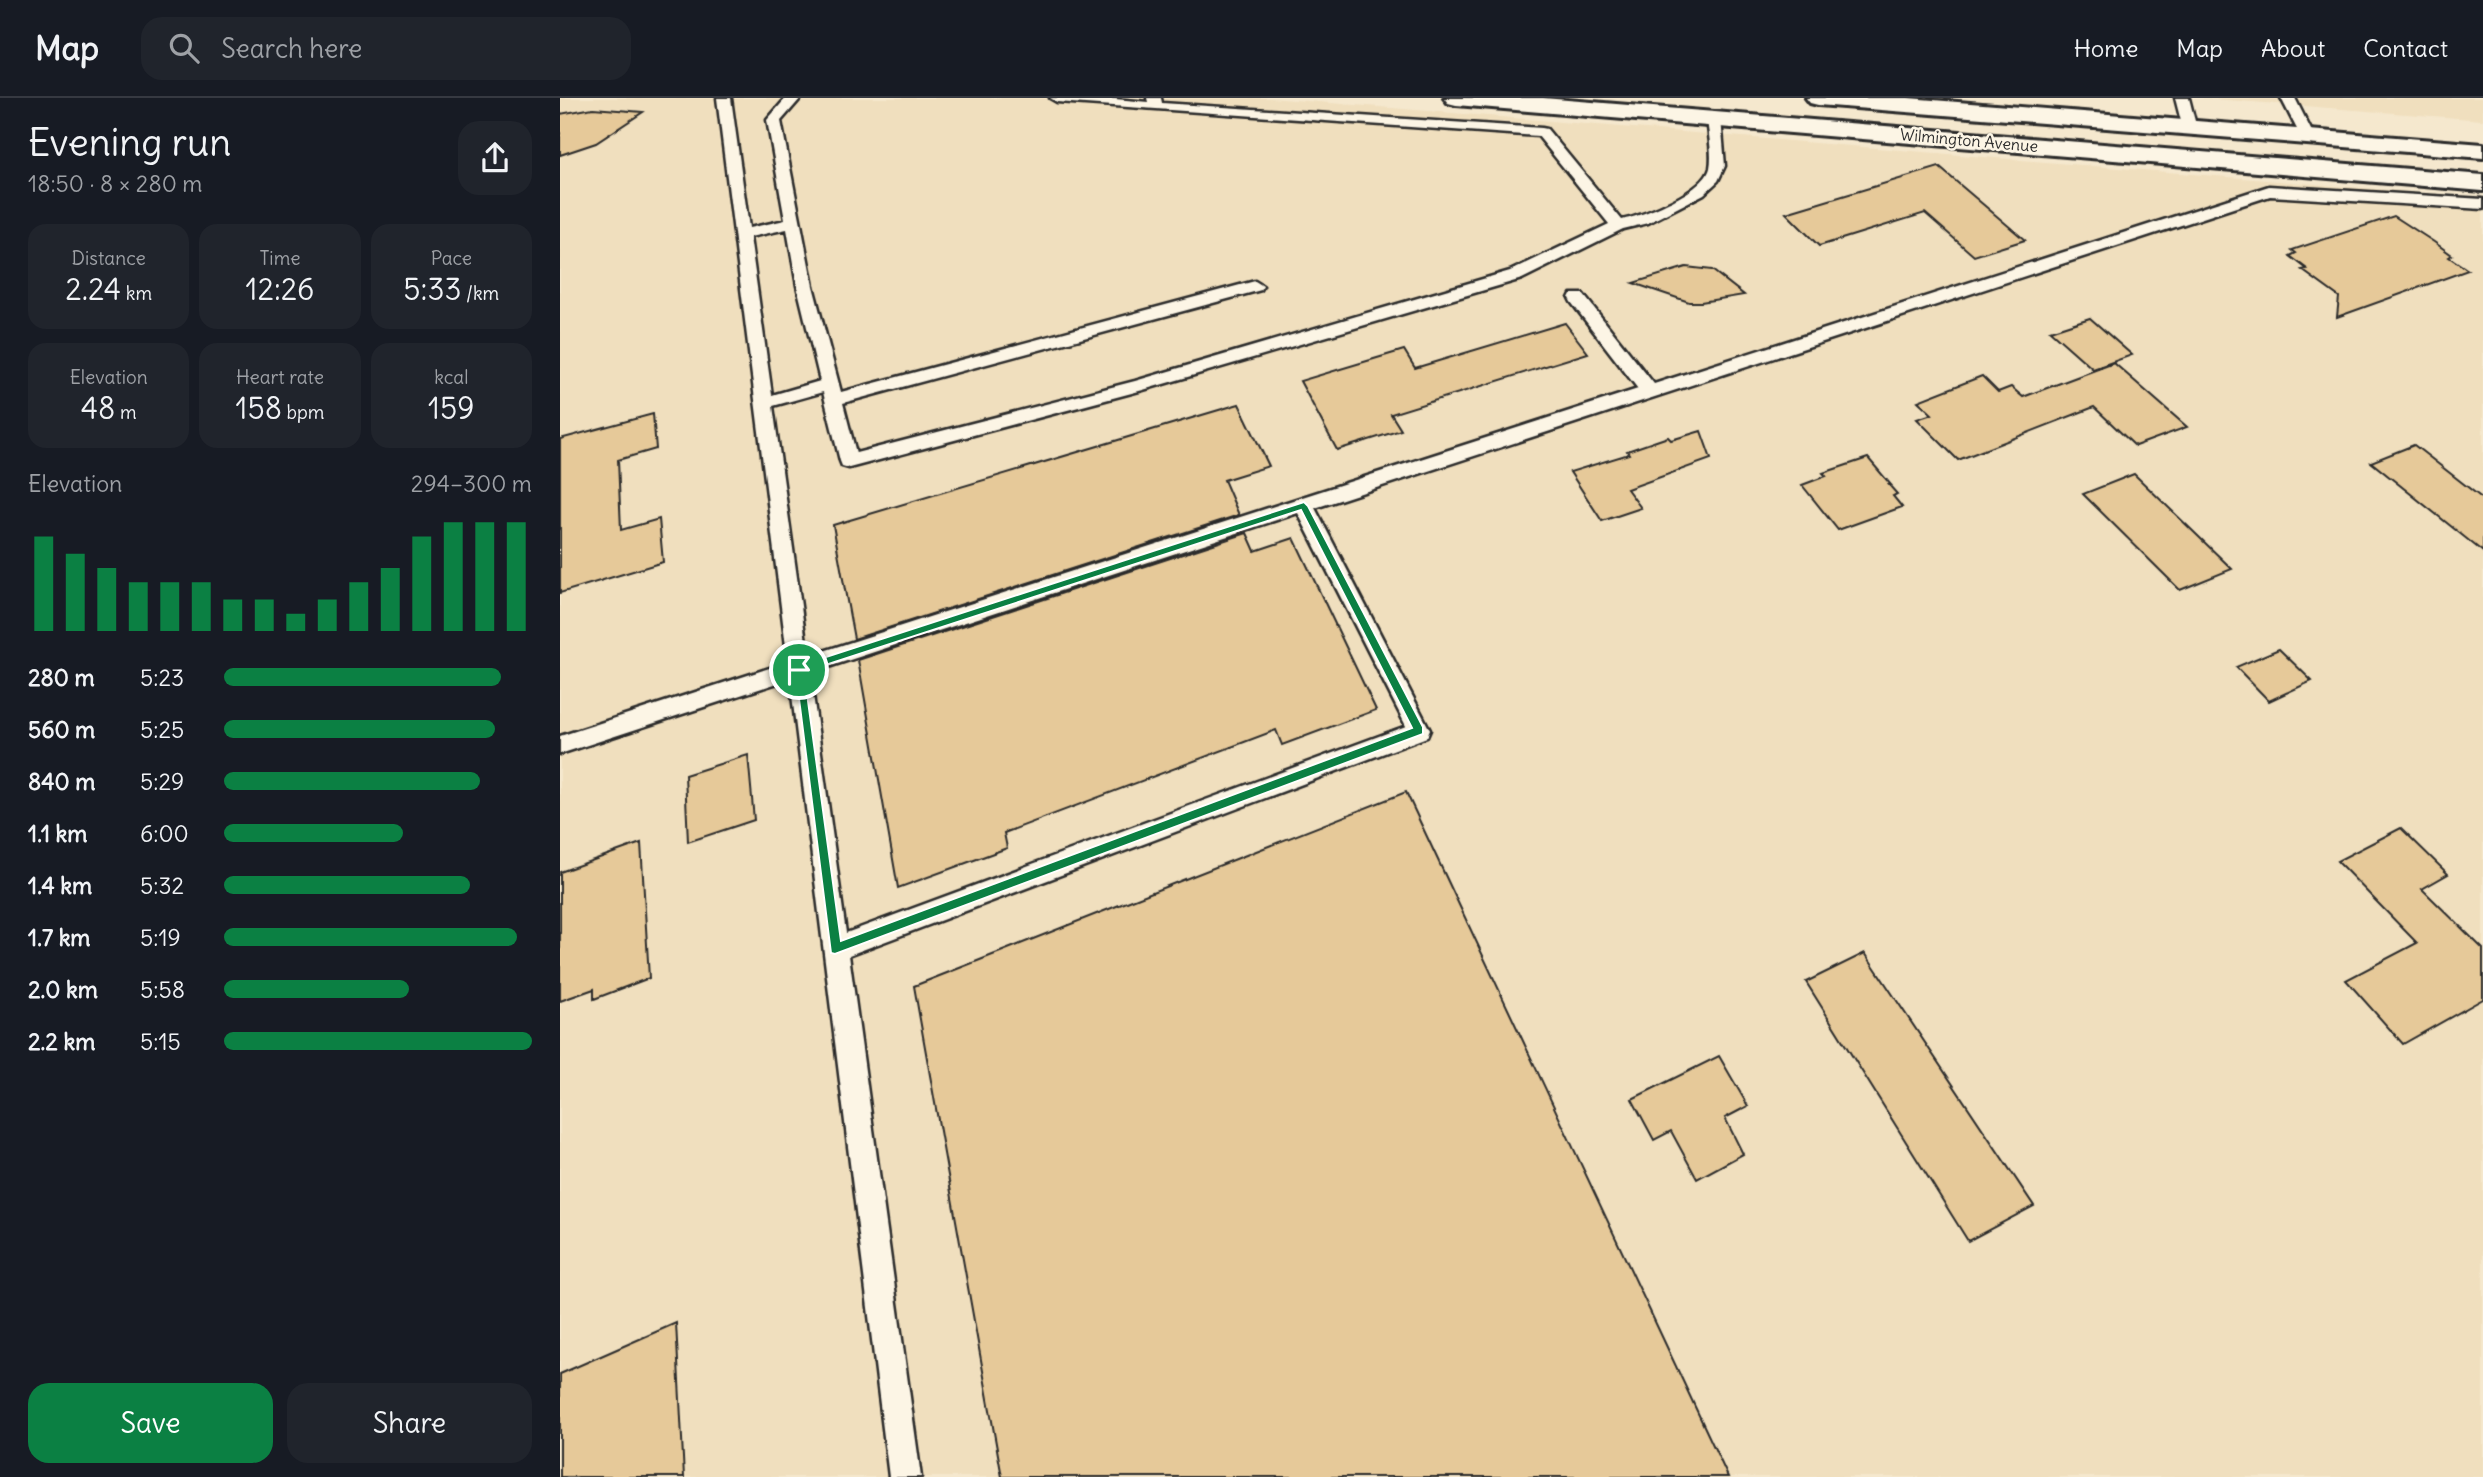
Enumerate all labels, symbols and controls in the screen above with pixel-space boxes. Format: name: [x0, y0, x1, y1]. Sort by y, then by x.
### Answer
search box: [141, 17, 631, 80]
text: Map: [35, 27, 99, 69]
icon: search: [165, 29, 203, 67]
text: Search here: [221, 32, 362, 65]
text: Home: [2074, 33, 2138, 63]
text: Map: [2176, 33, 2223, 63]
text: About: [2261, 33, 2325, 63]
text: Contact: [2363, 33, 2448, 63]
text: Evening run: [28, 119, 231, 166]
button: share: [458, 121, 532, 195]
street label: Wilmington Avenue: [1899, 124, 2039, 156]
text: 18:50 · 8 × 280 m: [28, 169, 202, 198]
text: Distance: [72, 246, 146, 270]
text: Time: [259, 246, 301, 270]
text: Pace: [431, 246, 472, 270]
text: 2.24: [65, 270, 121, 308]
text: 12:26: [246, 270, 314, 308]
text: 5:33: [403, 270, 461, 308]
text: km: [121, 281, 152, 305]
text: /km: [461, 281, 499, 305]
text: Elevation: [70, 365, 148, 389]
text: Heart rate: [236, 365, 324, 389]
text: kcal: [434, 365, 468, 389]
text: 48: [81, 389, 115, 427]
text: 158: [236, 389, 282, 427]
text: 159: [428, 389, 475, 427]
text: m: [115, 400, 137, 424]
text: bpm: [282, 400, 324, 424]
text: Elevation: [28, 469, 122, 498]
text: 294–300 m: [411, 469, 532, 498]
pin: [769, 640, 829, 700]
icon: arrive: [780, 651, 818, 689]
text: 280 m: [28, 663, 95, 692]
text: 5:23: [140, 663, 184, 692]
text: 560 m: [28, 715, 95, 744]
text: 5:25: [140, 715, 184, 744]
text: 840 m: [28, 767, 95, 796]
text: 5:29: [140, 767, 184, 796]
text: 1.1 km: [28, 819, 87, 848]
text: 6:00: [140, 819, 189, 848]
text: 1.4 km: [28, 871, 92, 900]
text: 5:32: [140, 871, 184, 900]
text: 1.7 km: [28, 923, 91, 952]
text: 5:19: [140, 923, 181, 952]
text: 2.0 km: [28, 975, 98, 1004]
text: 5:58: [140, 975, 185, 1004]
text: 2.2 km: [28, 1027, 95, 1056]
text: 5:15: [140, 1027, 181, 1056]
button: Save: [28, 1383, 273, 1463]
button: Share: [287, 1383, 532, 1463]

